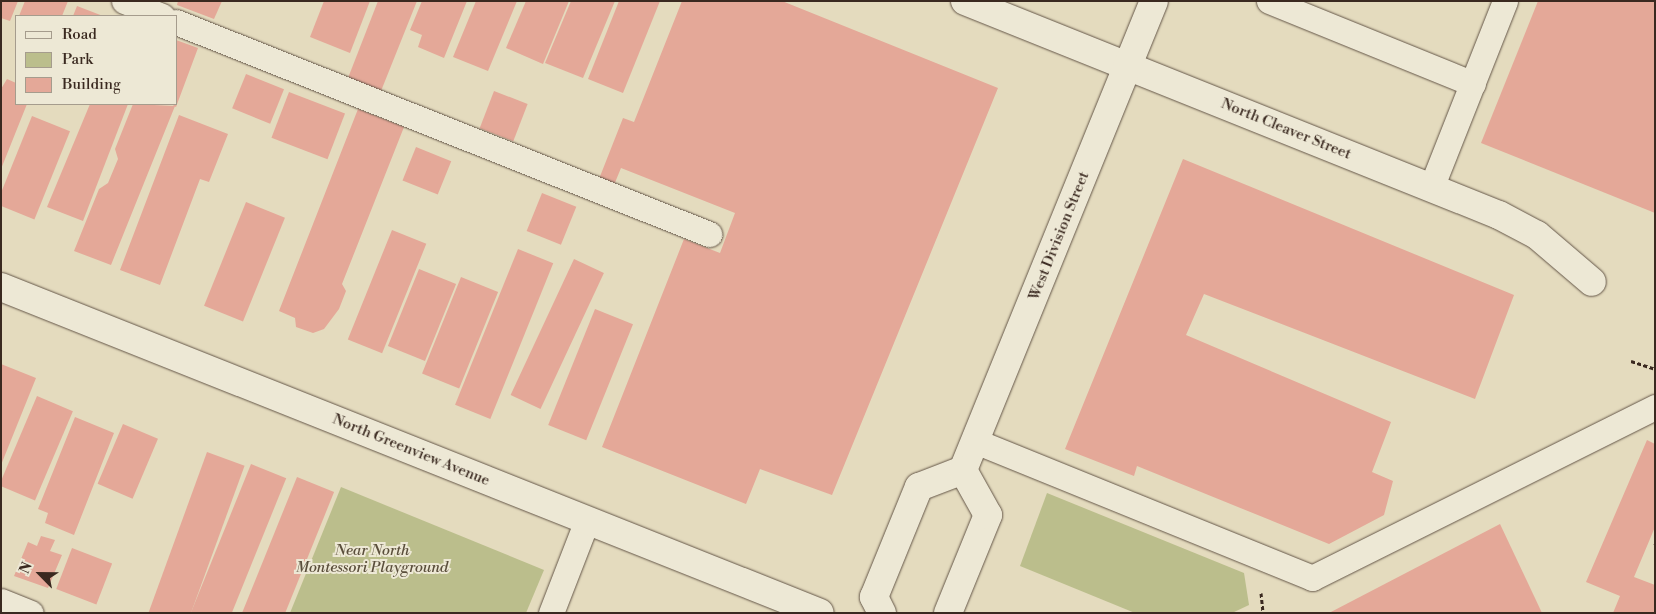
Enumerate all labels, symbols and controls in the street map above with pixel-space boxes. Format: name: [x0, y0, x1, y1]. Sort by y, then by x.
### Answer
legend: [15, 15, 178, 105]
text: Road: [62, 25, 97, 44]
text: Park: [62, 50, 93, 69]
text: Building: [62, 75, 121, 94]
street label: North Cleaver Street: [1218, 95, 1354, 163]
street label: West Division Street: [1025, 169, 1093, 303]
street label: North Greenview Avenue: [330, 410, 492, 490]
park label: Near North Montessori Playground: [296, 541, 448, 576]
north arrow: [15, 549, 65, 599]
text: N: [16, 560, 37, 577]

